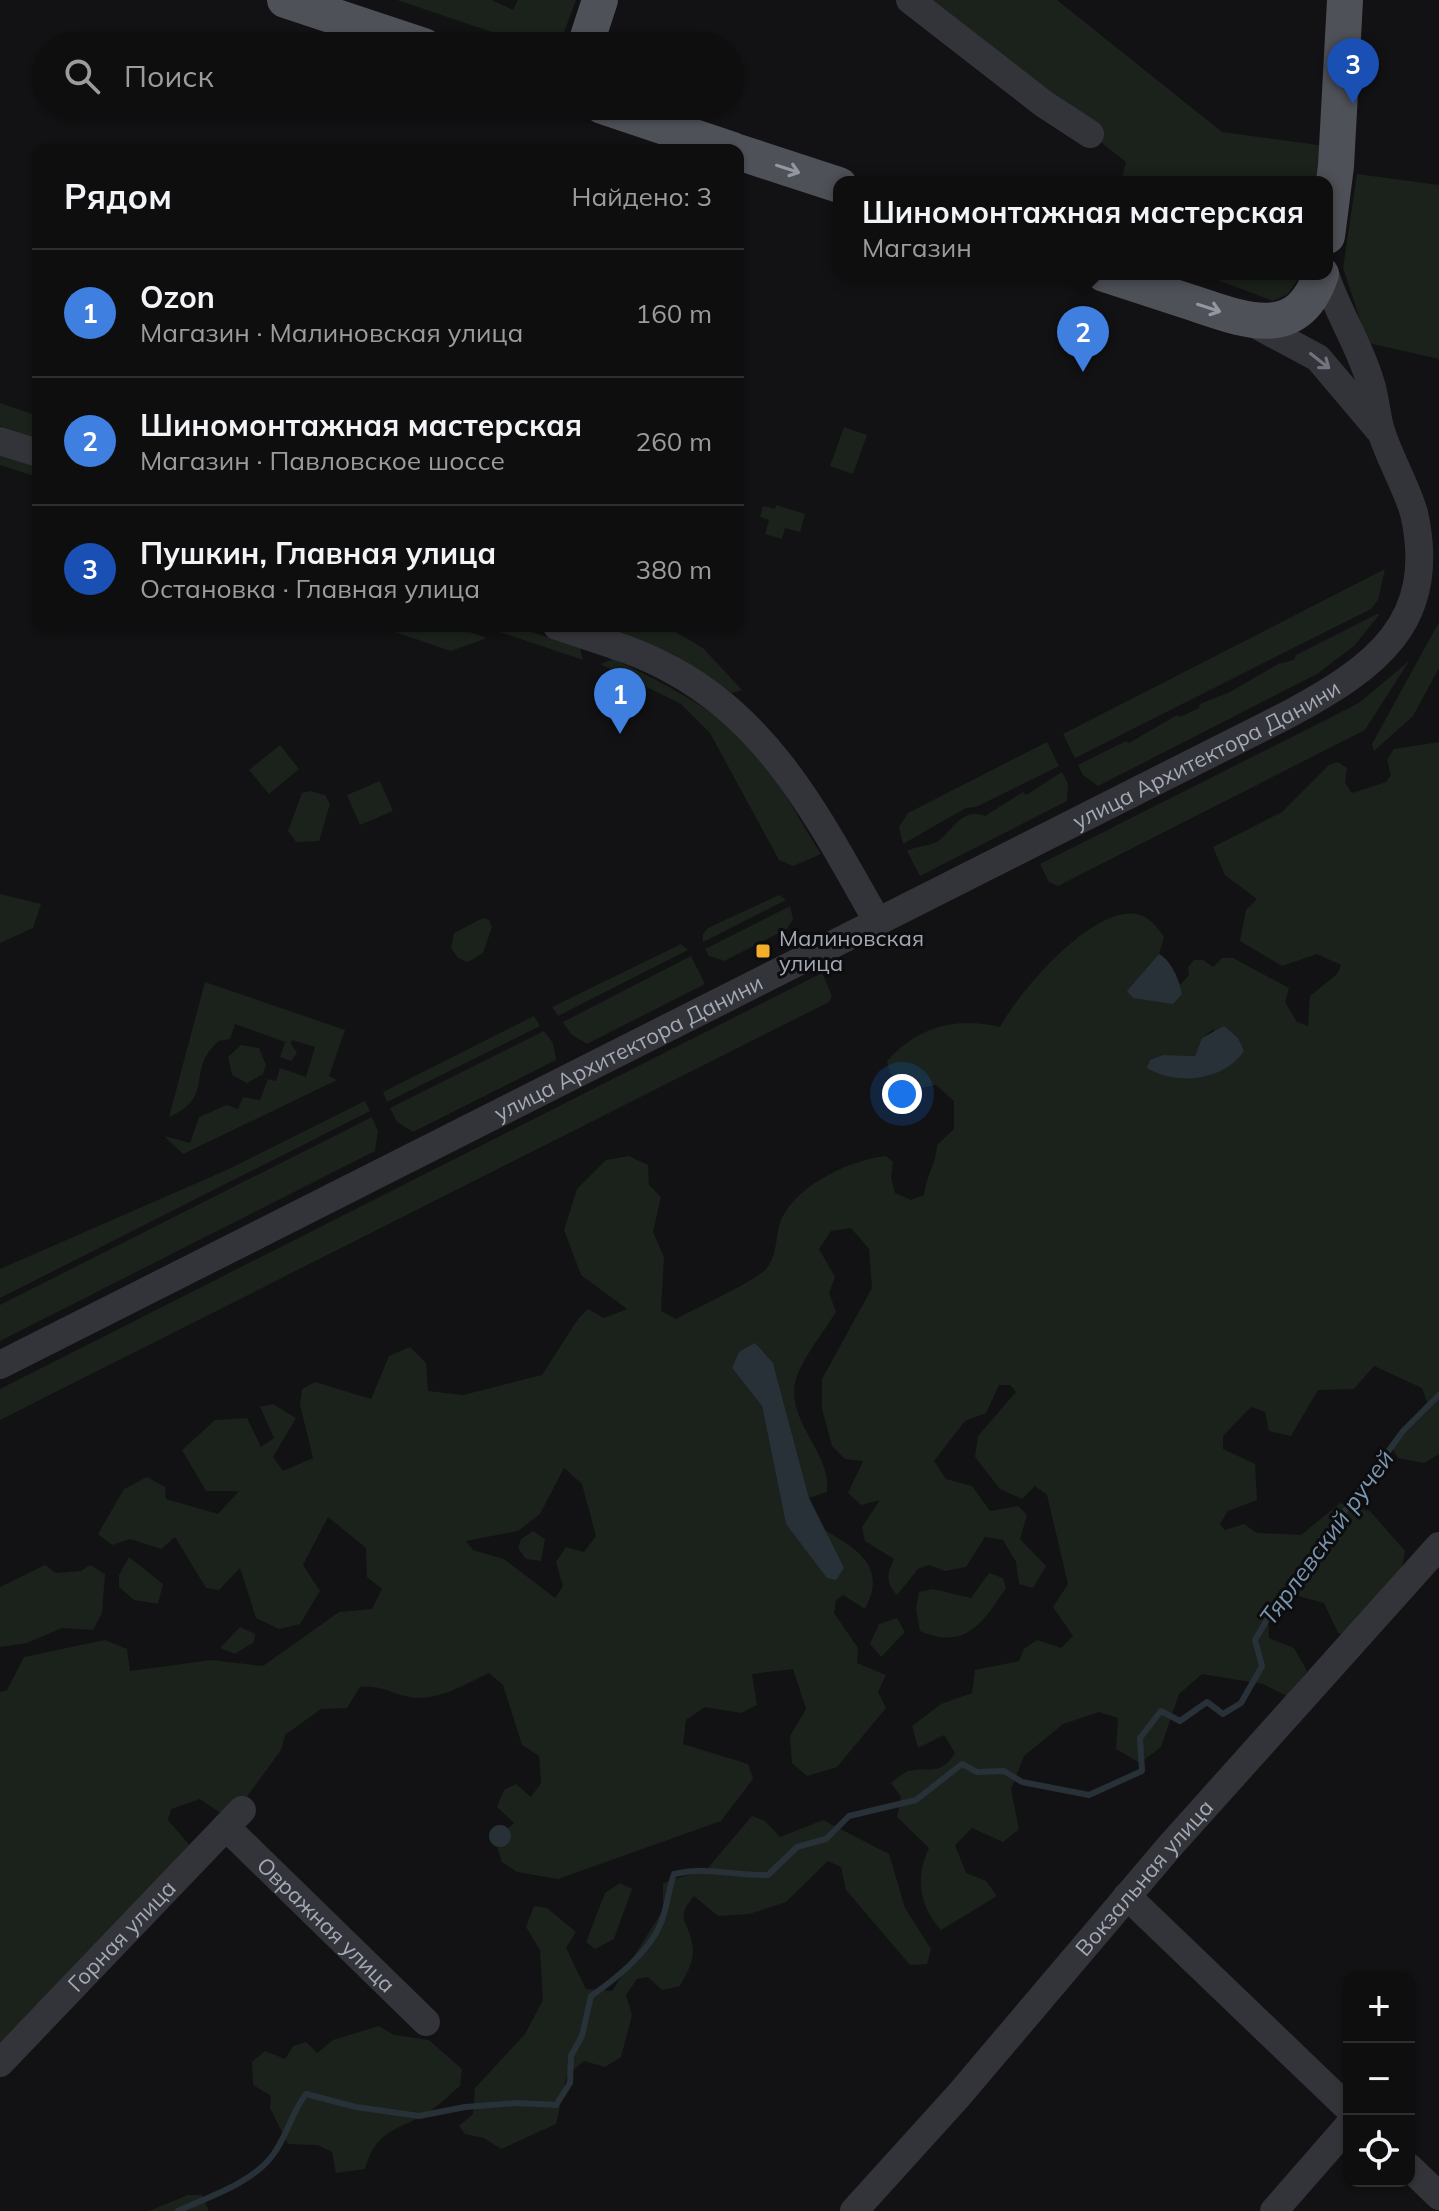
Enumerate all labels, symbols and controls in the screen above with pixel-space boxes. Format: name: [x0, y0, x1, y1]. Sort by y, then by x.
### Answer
search box: [32, 32, 744, 120]
pin: 3: [1327, 38, 1379, 104]
icon: search: [60, 54, 104, 98]
text: Поиск: [124, 57, 214, 95]
one-way arrow: [776, 162, 801, 177]
text: Рядом: [64, 175, 172, 218]
popup: [833, 176, 1333, 280]
text: Найдено: 3: [572, 180, 712, 213]
text: Шиномонтажная мастерская: [862, 193, 1304, 231]
text: Магазин: [862, 231, 972, 264]
text: Ozon: [140, 278, 215, 316]
text: 1: [82, 297, 98, 330]
text: 160 m: [636, 297, 712, 330]
one-way arrow: [1196, 302, 1221, 317]
pin: 2: [1057, 306, 1109, 372]
text: Магазин · Малиновская улица: [140, 316, 523, 349]
one-way arrow: [1309, 352, 1330, 370]
text: Шиномонтажная мастерская: [140, 406, 582, 444]
text: 2: [82, 425, 98, 458]
text: 260 m: [636, 425, 712, 458]
text: Магазин · Павловское шоссе: [140, 444, 505, 477]
text: Пушкин, Главная улица: [140, 534, 496, 572]
text: 3: [82, 553, 98, 586]
text: 380 m: [636, 553, 712, 586]
text: Остановка · Главная улица: [140, 572, 480, 605]
pin: 1: [594, 668, 646, 734]
street label: улица Архитектора Данини: [1068, 674, 1345, 835]
place label: Малиновская улица: [779, 924, 924, 977]
marker: Малиновская улица: [754, 942, 772, 960]
street label: улица Архитектора Данини: [489, 968, 767, 1127]
your location: [882, 1074, 922, 1114]
water label: Тярлевский ручей: [1253, 1444, 1400, 1631]
street label: Вокзальная улица: [1069, 1793, 1219, 1962]
street label: Овражная улица: [251, 1851, 401, 1998]
street label: Горная улица: [62, 1874, 182, 1998]
map controls: [1343, 1971, 1415, 2187]
button: +: [1343, 1971, 1415, 2043]
button: −: [1343, 2043, 1415, 2115]
button: locate: [1343, 2115, 1415, 2187]

